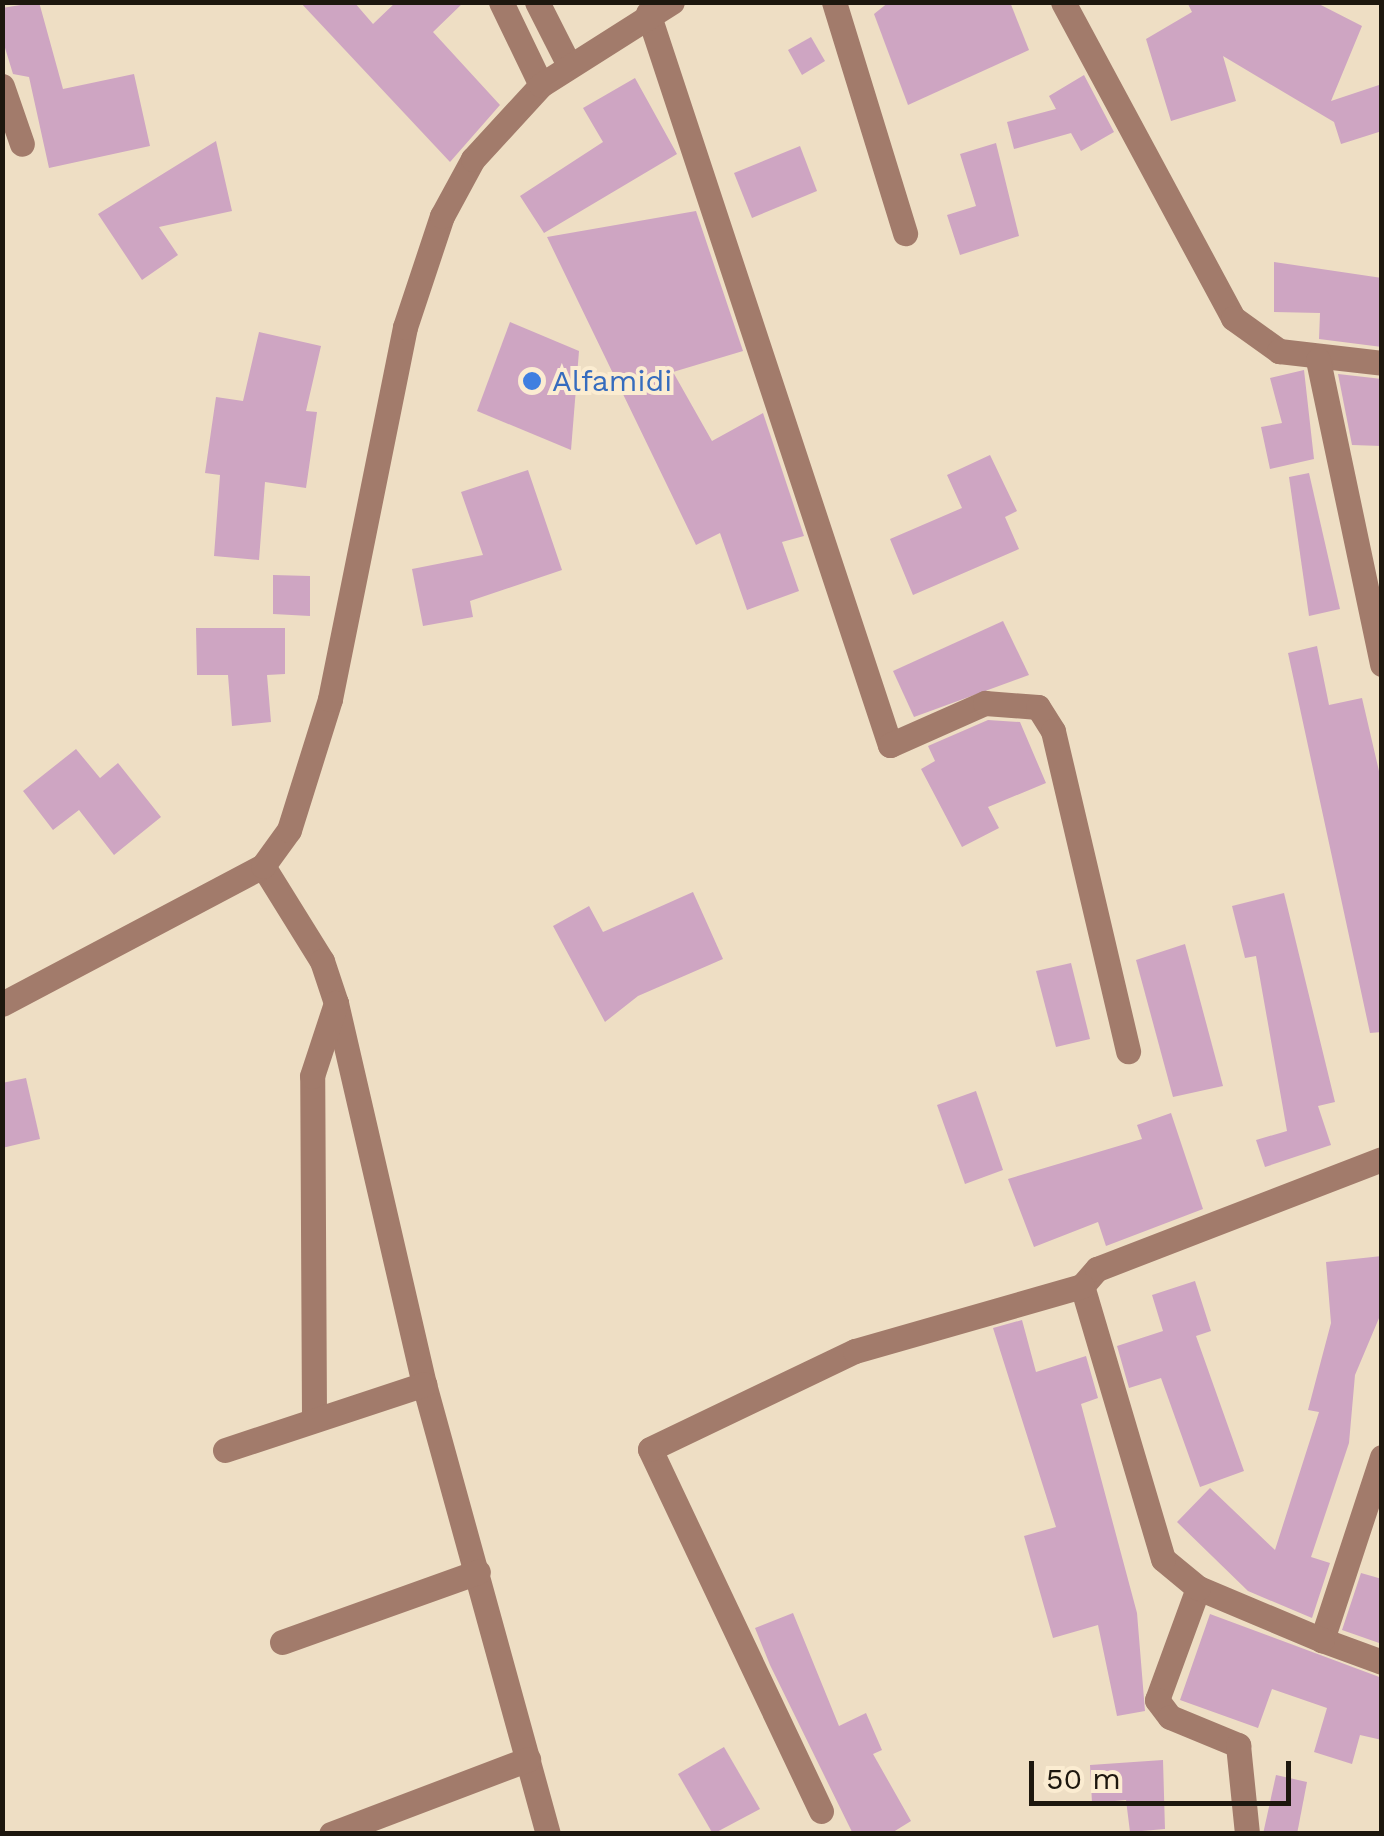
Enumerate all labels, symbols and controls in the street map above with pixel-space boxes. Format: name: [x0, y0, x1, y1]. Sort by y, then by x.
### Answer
place label: Alfamidi: [552, 363, 672, 399]
marker: Alfamidi: [521, 370, 543, 392]
scale bar: [1034, 1741, 1296, 1803]
text: 50 m: [1046, 1761, 1121, 1796]

